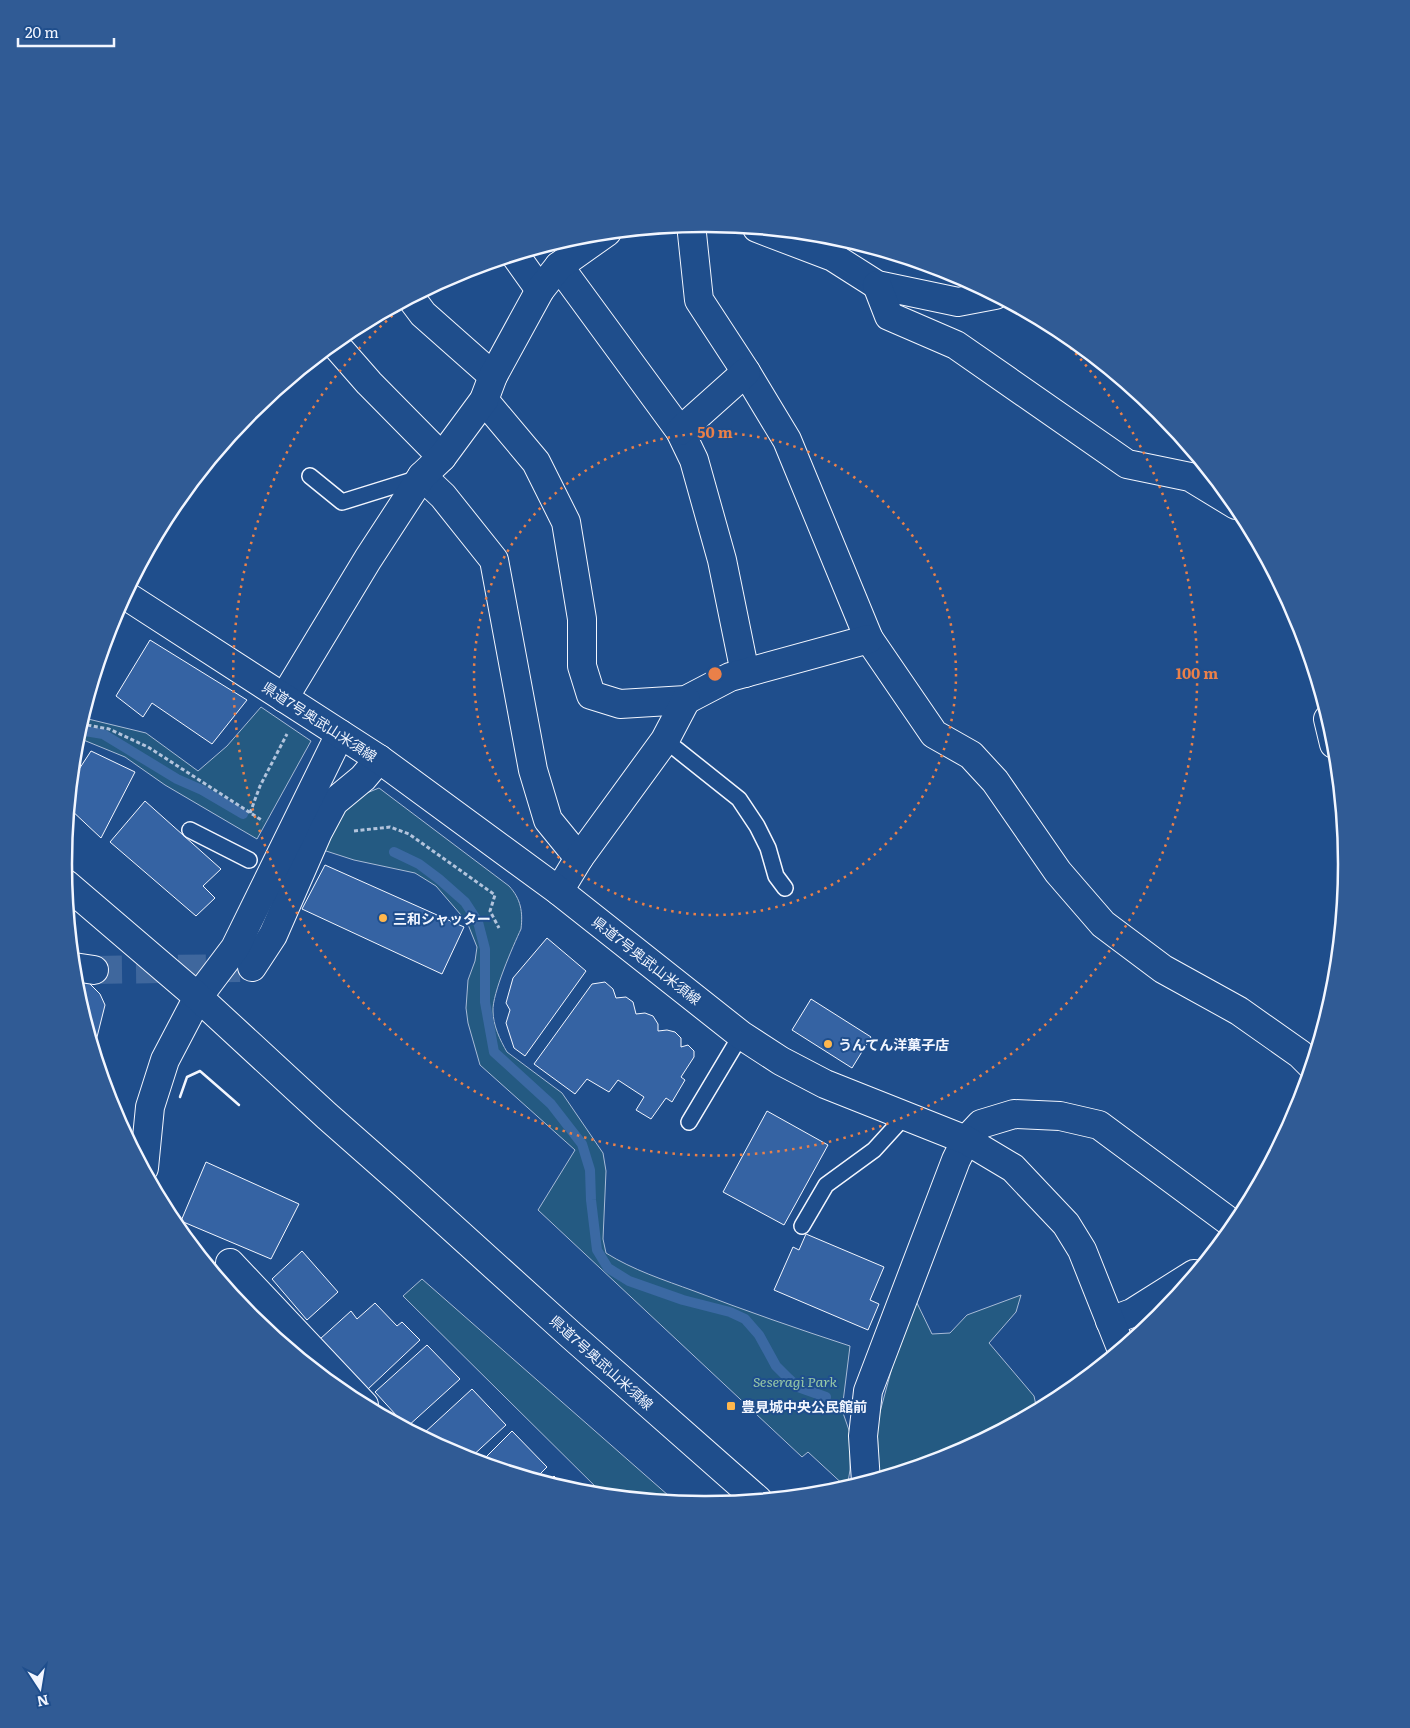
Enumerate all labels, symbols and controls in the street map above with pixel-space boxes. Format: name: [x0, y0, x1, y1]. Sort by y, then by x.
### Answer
scale bar: [18, 15, 114, 47]
text: 20 m: [25, 20, 59, 43]
text: 50 m: [697, 420, 733, 443]
text: 100 m: [1176, 661, 1218, 684]
centre of rings: [706, 665, 724, 683]
street label: 県道7号奥武山米須線: [259, 676, 381, 766]
place label: 三和シャッター: [393, 908, 491, 928]
street label: 県道7号奥武山米須線: [588, 911, 706, 1009]
marker: 三和シャッター: [377, 912, 389, 924]
place label: うんてん洋菓子店: [838, 1034, 949, 1054]
marker: うんてん洋菓子店: [822, 1038, 834, 1050]
street label: 県道7号奥武山米須線: [546, 1310, 658, 1414]
park label: Seseragi Park: [753, 1371, 837, 1391]
place label: 豊見城中央公民館前: [741, 1396, 867, 1416]
marker: 豊見城中央公民館前: [725, 1400, 737, 1412]
north arrow: [15, 1663, 65, 1713]
text: N: [35, 1691, 51, 1713]

